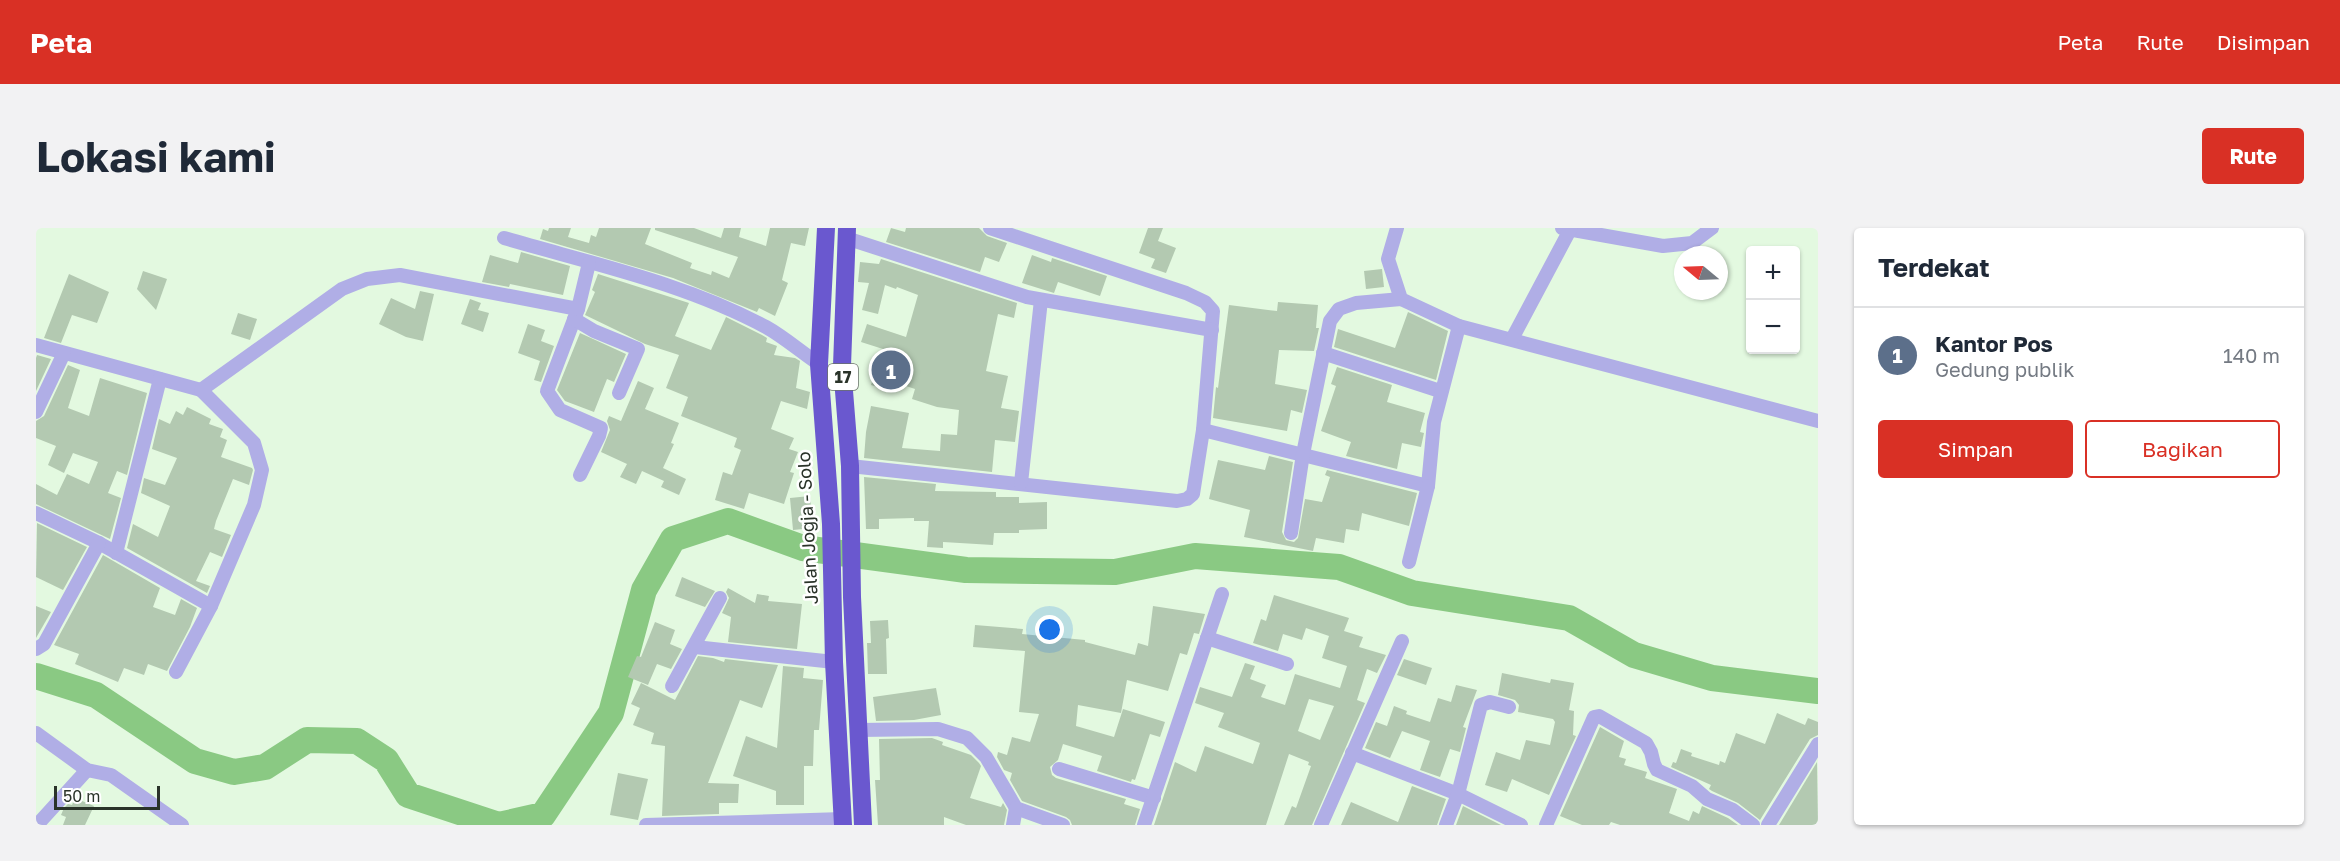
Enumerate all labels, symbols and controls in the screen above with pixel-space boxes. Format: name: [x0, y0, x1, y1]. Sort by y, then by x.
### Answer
text: Peta: [30, 26, 92, 59]
text: Peta: [2057, 29, 2103, 55]
text: Rute: [2136, 29, 2184, 55]
text: Disimpan: [2217, 29, 2310, 55]
button: Rute: [2202, 128, 2304, 184]
text: Lokasi kami: [36, 131, 276, 181]
north arrow: [1674, 246, 1728, 300]
map controls: [1746, 246, 1800, 354]
button: +: [1746, 246, 1800, 300]
text: Terdekat: [1878, 252, 1990, 283]
button: −: [1746, 300, 1800, 354]
text: Kantor Pos: [1935, 330, 2053, 357]
text: 1: [1892, 343, 1903, 367]
text: 140 m: [2223, 343, 2280, 367]
pin: 1: [872, 348, 910, 392]
text: Gedung publik: [1935, 357, 2074, 381]
road number: 17: [828, 364, 858, 390]
button: Simpan: [1878, 420, 2073, 478]
button: Bagikan: [2085, 420, 2280, 478]
street label: Jalan Jogja - Solo: [792, 451, 822, 605]
your location: [1035, 615, 1064, 644]
scale bar: [54, 783, 160, 810]
text: 50 m: [63, 786, 100, 806]

